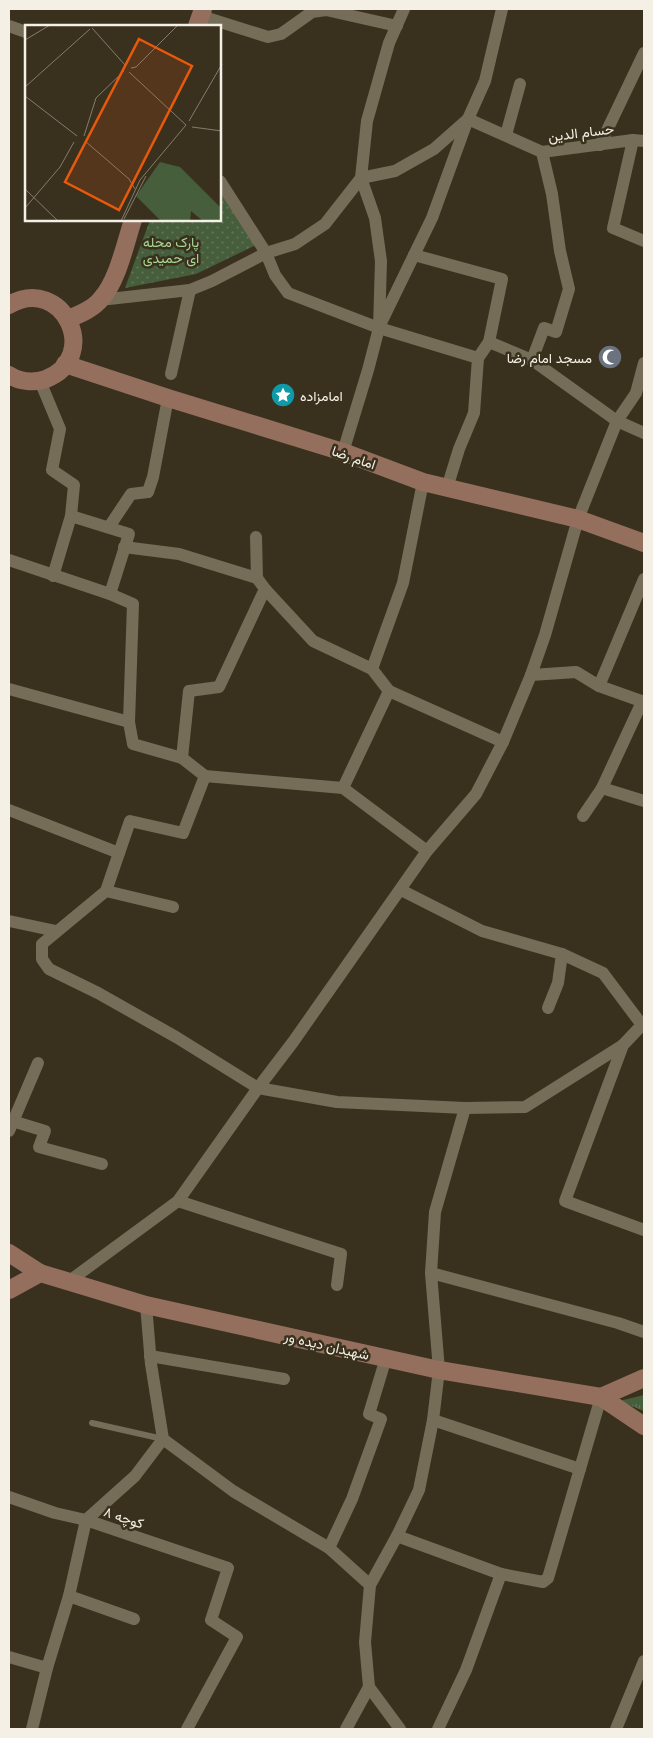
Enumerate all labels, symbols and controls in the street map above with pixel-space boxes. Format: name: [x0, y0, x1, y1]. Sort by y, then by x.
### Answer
inset map: [25, 25, 221, 221]
street label: حسام الدین: [547, 119, 615, 145]
park label: پارک محله ای حمیدی: [143, 232, 199, 267]
mosque icon: مسجد امام رضا: [597, 344, 623, 370]
place label: مسجد امام رضا: [507, 348, 592, 367]
place icon: امامزاده: [270, 382, 296, 408]
place label: امامزاده: [300, 386, 343, 405]
street label: امام رضا: [329, 441, 379, 473]
street label: شهیدان دیده ور: [282, 1326, 371, 1364]
street label: کوچه ۸: [101, 1501, 146, 1534]

